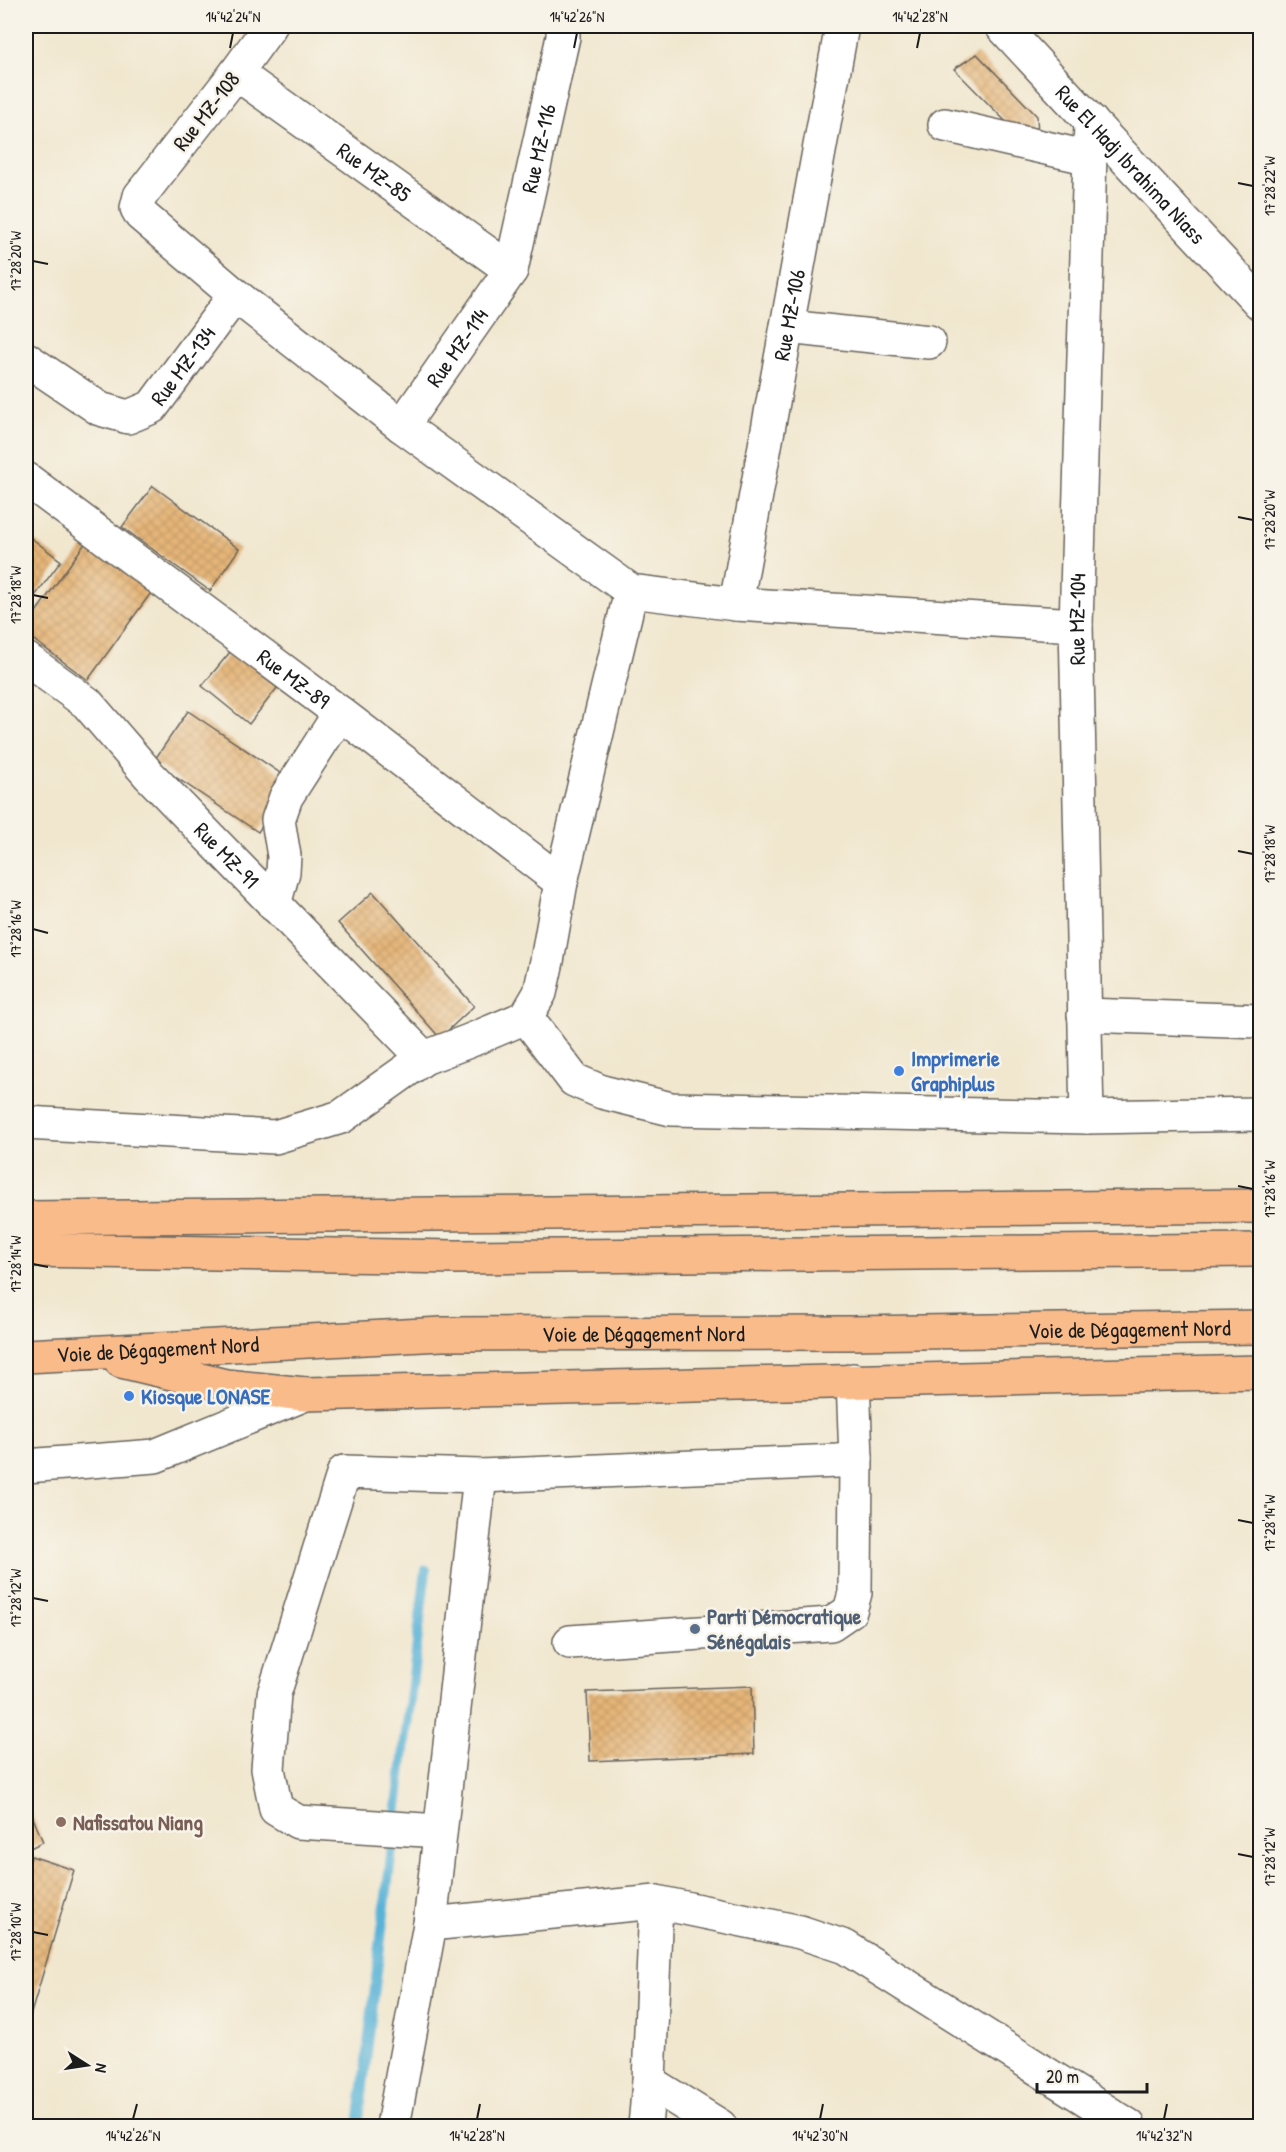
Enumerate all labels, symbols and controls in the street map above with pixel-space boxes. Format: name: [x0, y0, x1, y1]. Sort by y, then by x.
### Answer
text: 14°42'24"N: [206, 6, 260, 27]
text: 14°42'26"N: [549, 6, 605, 27]
text: 14°42'28"N: [892, 6, 948, 27]
street label: Rue MZ-108: [166, 65, 246, 157]
street label: Rue El Hadj Ibrahima Niass: [1049, 78, 1213, 250]
street label: Rue MZ-116: [514, 101, 563, 196]
street label: Rue MZ-85: [331, 135, 417, 209]
text: 17°28'22"W: [1259, 155, 1280, 216]
text: 17°28'20"W: [5, 230, 26, 291]
street label: Rue MZ-106: [766, 266, 812, 363]
street label: Rue MZ-114: [419, 302, 495, 393]
street label: Rue MZ-134: [143, 320, 222, 411]
text: 17°28'20"W: [1259, 489, 1280, 550]
text: 17°28'18"W: [5, 565, 26, 624]
street label: Rue MZ-104: [1061, 573, 1093, 665]
street label: Rue MZ-89: [251, 642, 336, 716]
street label: Rue MZ-91: [188, 815, 266, 895]
text: 17°28'18"W: [1259, 824, 1280, 883]
text: 17°28'16"W: [5, 899, 26, 958]
place label: Imprimerie Graphiplus: [911, 1043, 1000, 1099]
marker: Imprimerie Graphiplus: [892, 1064, 906, 1078]
text: 17°28'16"W: [1259, 1159, 1280, 1218]
text: 17°28'14"W: [5, 1235, 26, 1293]
street label: Voie de Dégagement Nord: [1028, 1312, 1231, 1345]
street label: Voie de Dégagement Nord: [542, 1318, 745, 1349]
street label: Voie de Dégagement Nord: [56, 1329, 260, 1369]
place label: Kiosque LONASE: [141, 1381, 271, 1412]
marker: Kiosque LONASE: [122, 1389, 136, 1403]
text: 17°28'14"W: [1259, 1494, 1280, 1552]
text: 17°28'12"W: [5, 1568, 26, 1627]
place label: Parti Démocratique Sénégalais: [707, 1601, 861, 1657]
marker: Parti Démocratique Sénégalais: [688, 1622, 702, 1636]
place label: Nafissatou Niang: [73, 1807, 203, 1838]
marker: Nafissatou Niang: [54, 1815, 68, 1829]
text: 17°28'12"W: [1259, 1827, 1280, 1886]
text: 17°28'10"W: [5, 1902, 26, 1961]
north arrow: [57, 2035, 117, 2095]
scale bar: [1037, 2056, 1146, 2094]
text: N: [90, 2062, 113, 2075]
text: 20 m: [1046, 2064, 1079, 2089]
text: 14°42'26"N: [105, 2125, 161, 2146]
text: 14°42'28"N: [449, 2125, 505, 2146]
text: 14°42'30"N: [792, 2125, 848, 2146]
text: 14°42'32"N: [1136, 2125, 1192, 2146]

